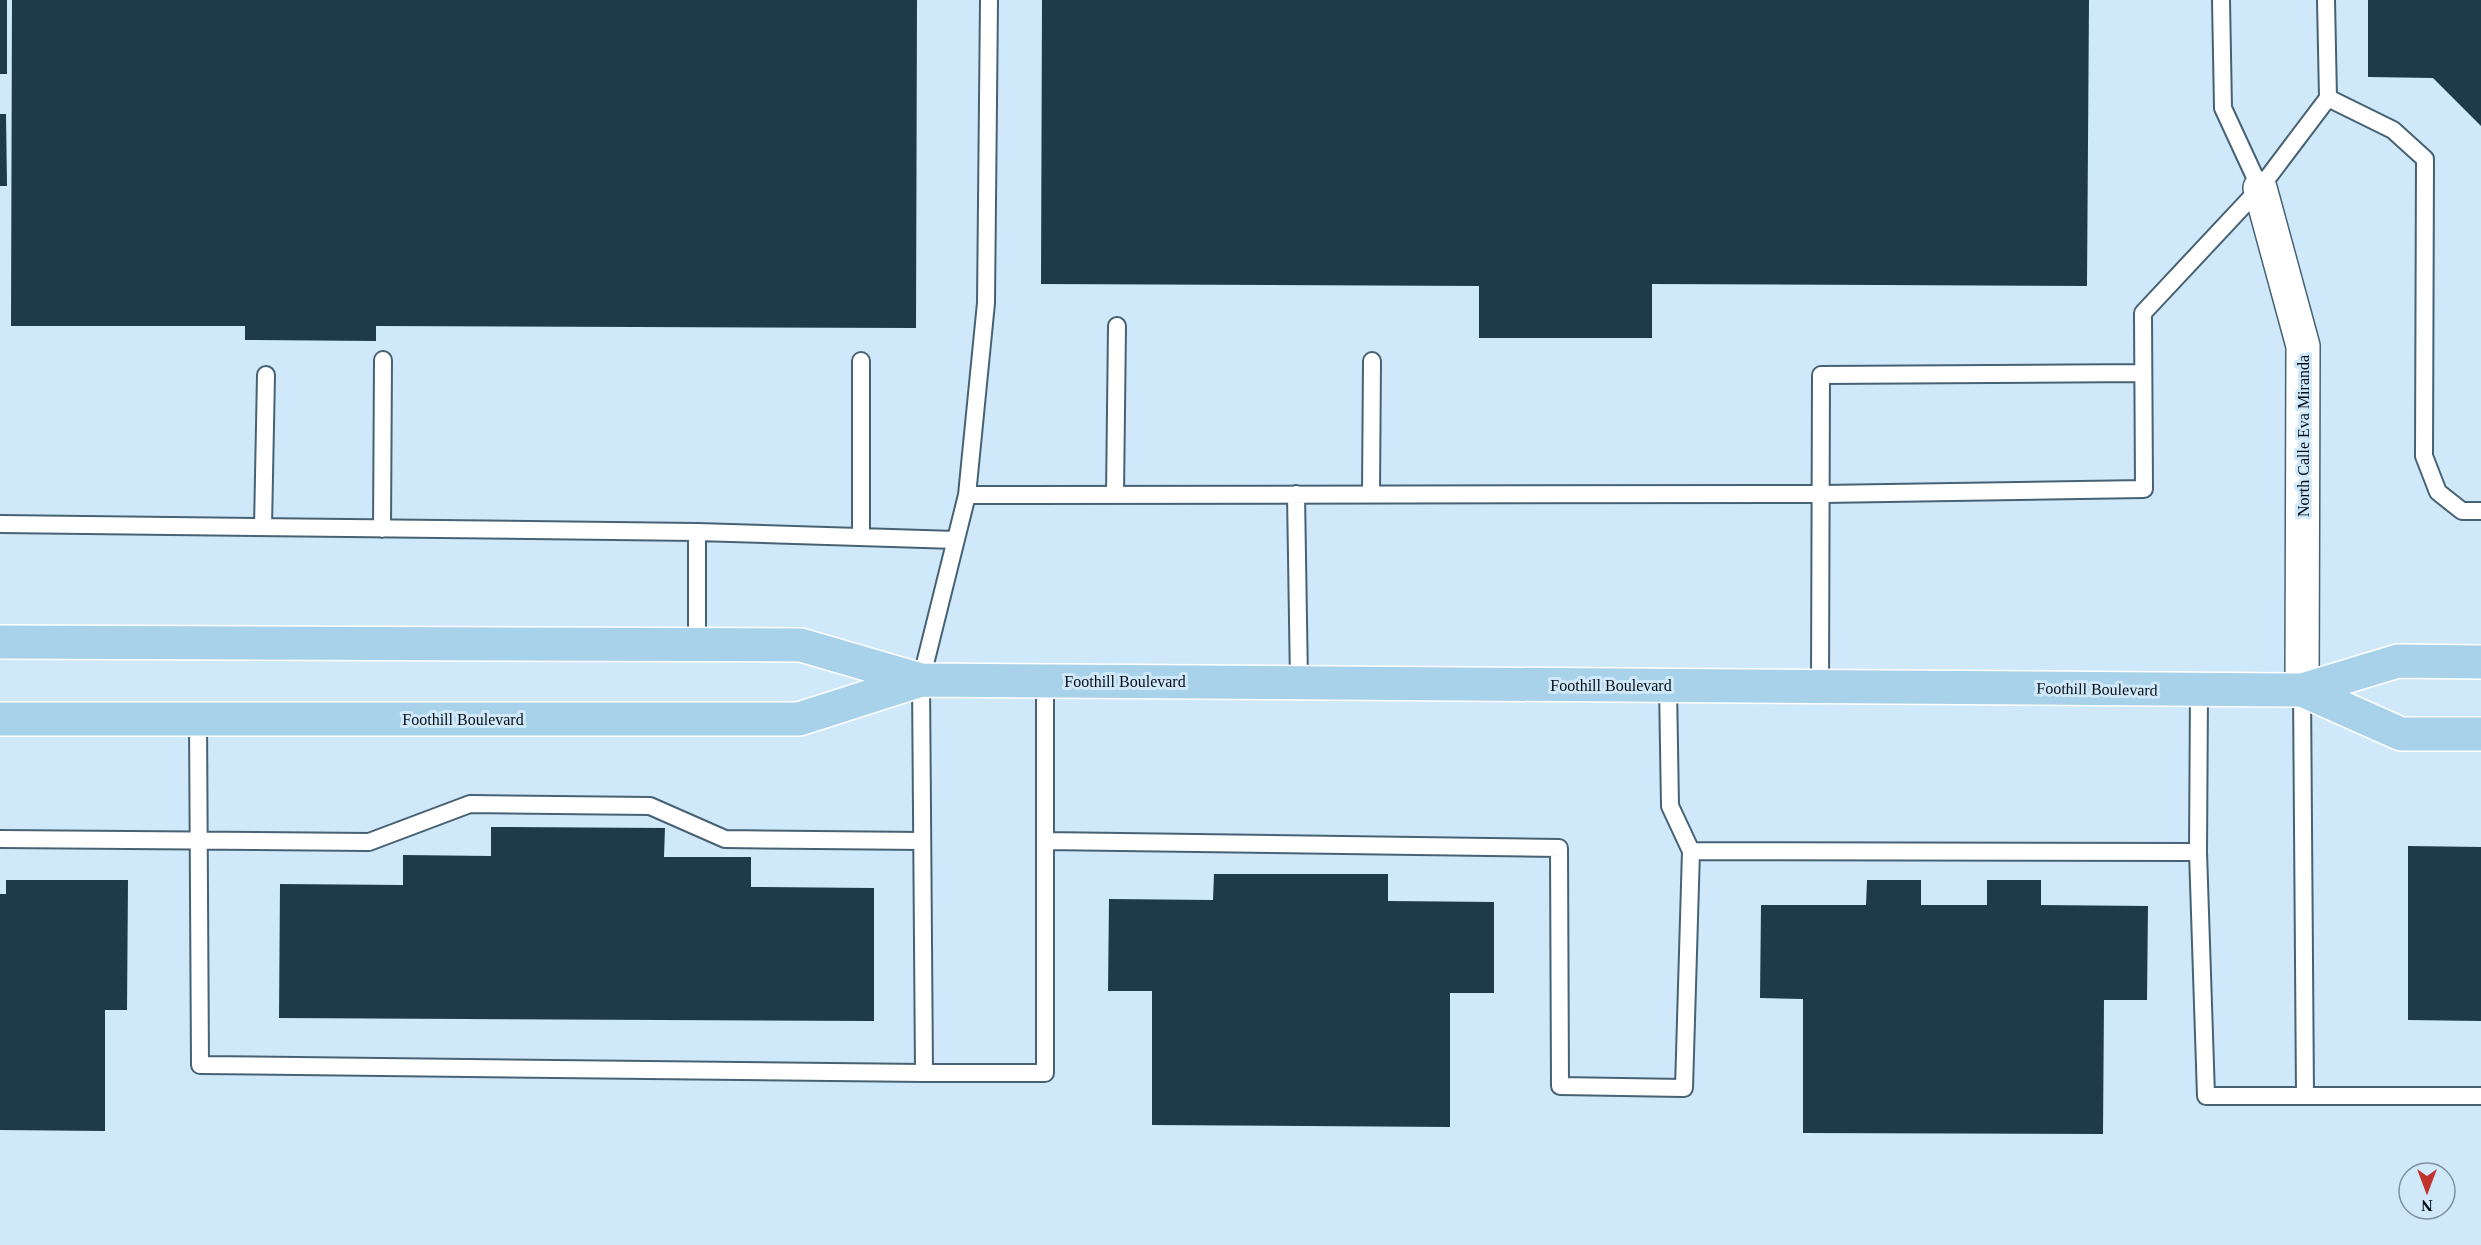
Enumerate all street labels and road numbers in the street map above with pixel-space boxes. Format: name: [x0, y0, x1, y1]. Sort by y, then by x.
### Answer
street label: North Calle Eva Miranda: [2295, 355, 2312, 517]
street label: Foothill Boulevard: [1064, 673, 1186, 690]
street label: Foothill Boulevard: [1550, 677, 1672, 694]
street label: Foothill Boulevard: [2036, 679, 2158, 699]
street label: Foothill Boulevard: [402, 711, 524, 728]

